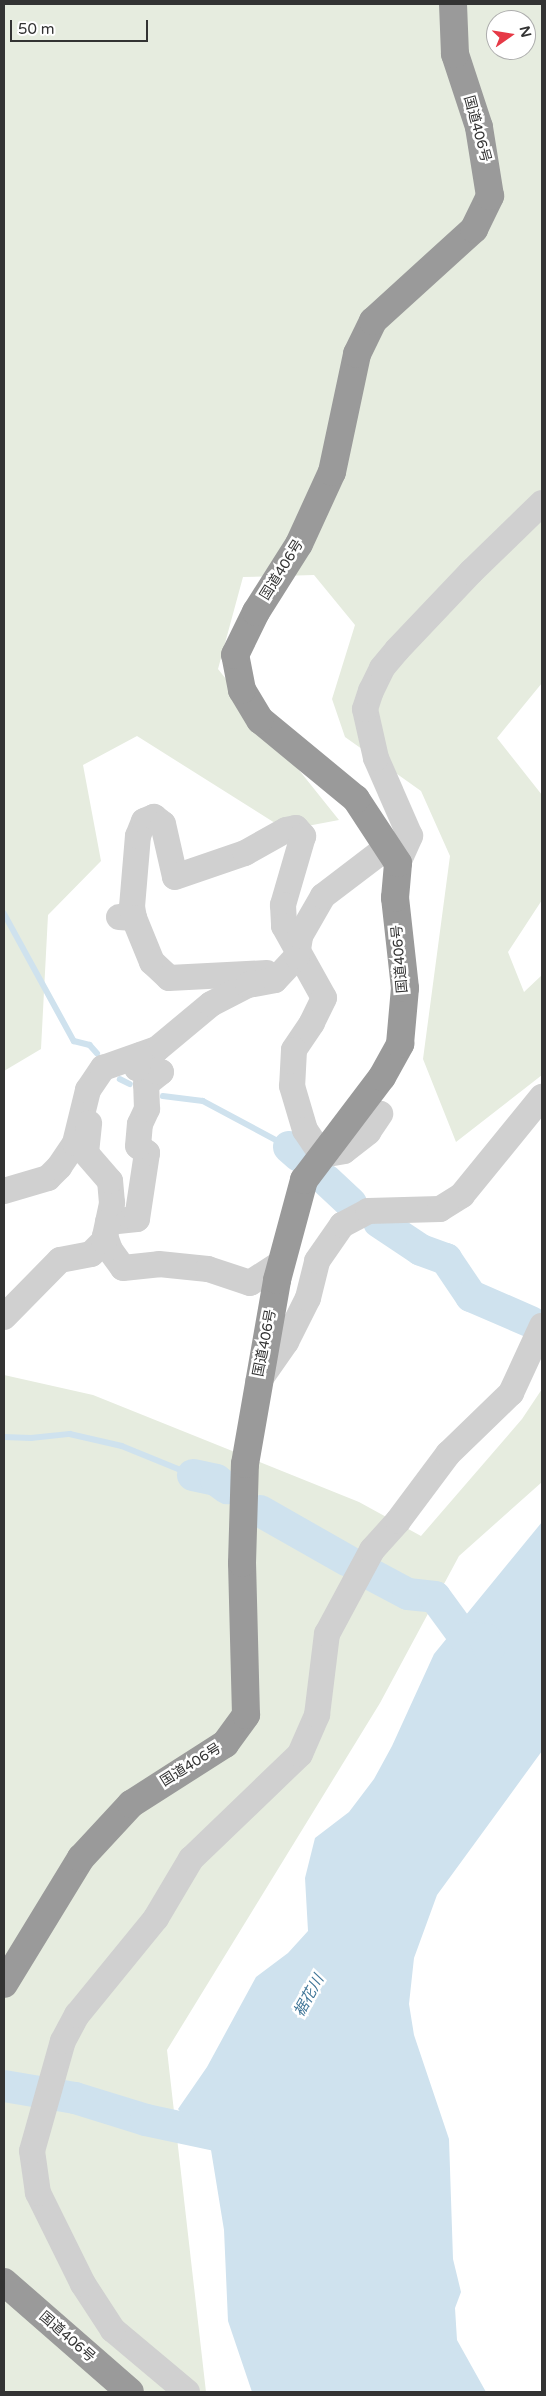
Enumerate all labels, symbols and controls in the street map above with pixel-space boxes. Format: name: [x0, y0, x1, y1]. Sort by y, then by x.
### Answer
scale bar: [12, 10, 150, 42]
north arrow: [486, 10, 536, 60]
text: 50 m: [18, 20, 55, 38]
text: N: [516, 24, 535, 39]
street label: 国道406号: [460, 94, 494, 164]
street label: 国道406号: [257, 537, 307, 603]
street label: 国道406号: [389, 924, 411, 994]
street label: 国道406号: [250, 1308, 280, 1378]
street label: 国道406号: [158, 1740, 224, 1790]
water label: 裾花川: [290, 1972, 328, 2020]
street label: 国道406号: [36, 2308, 98, 2366]

